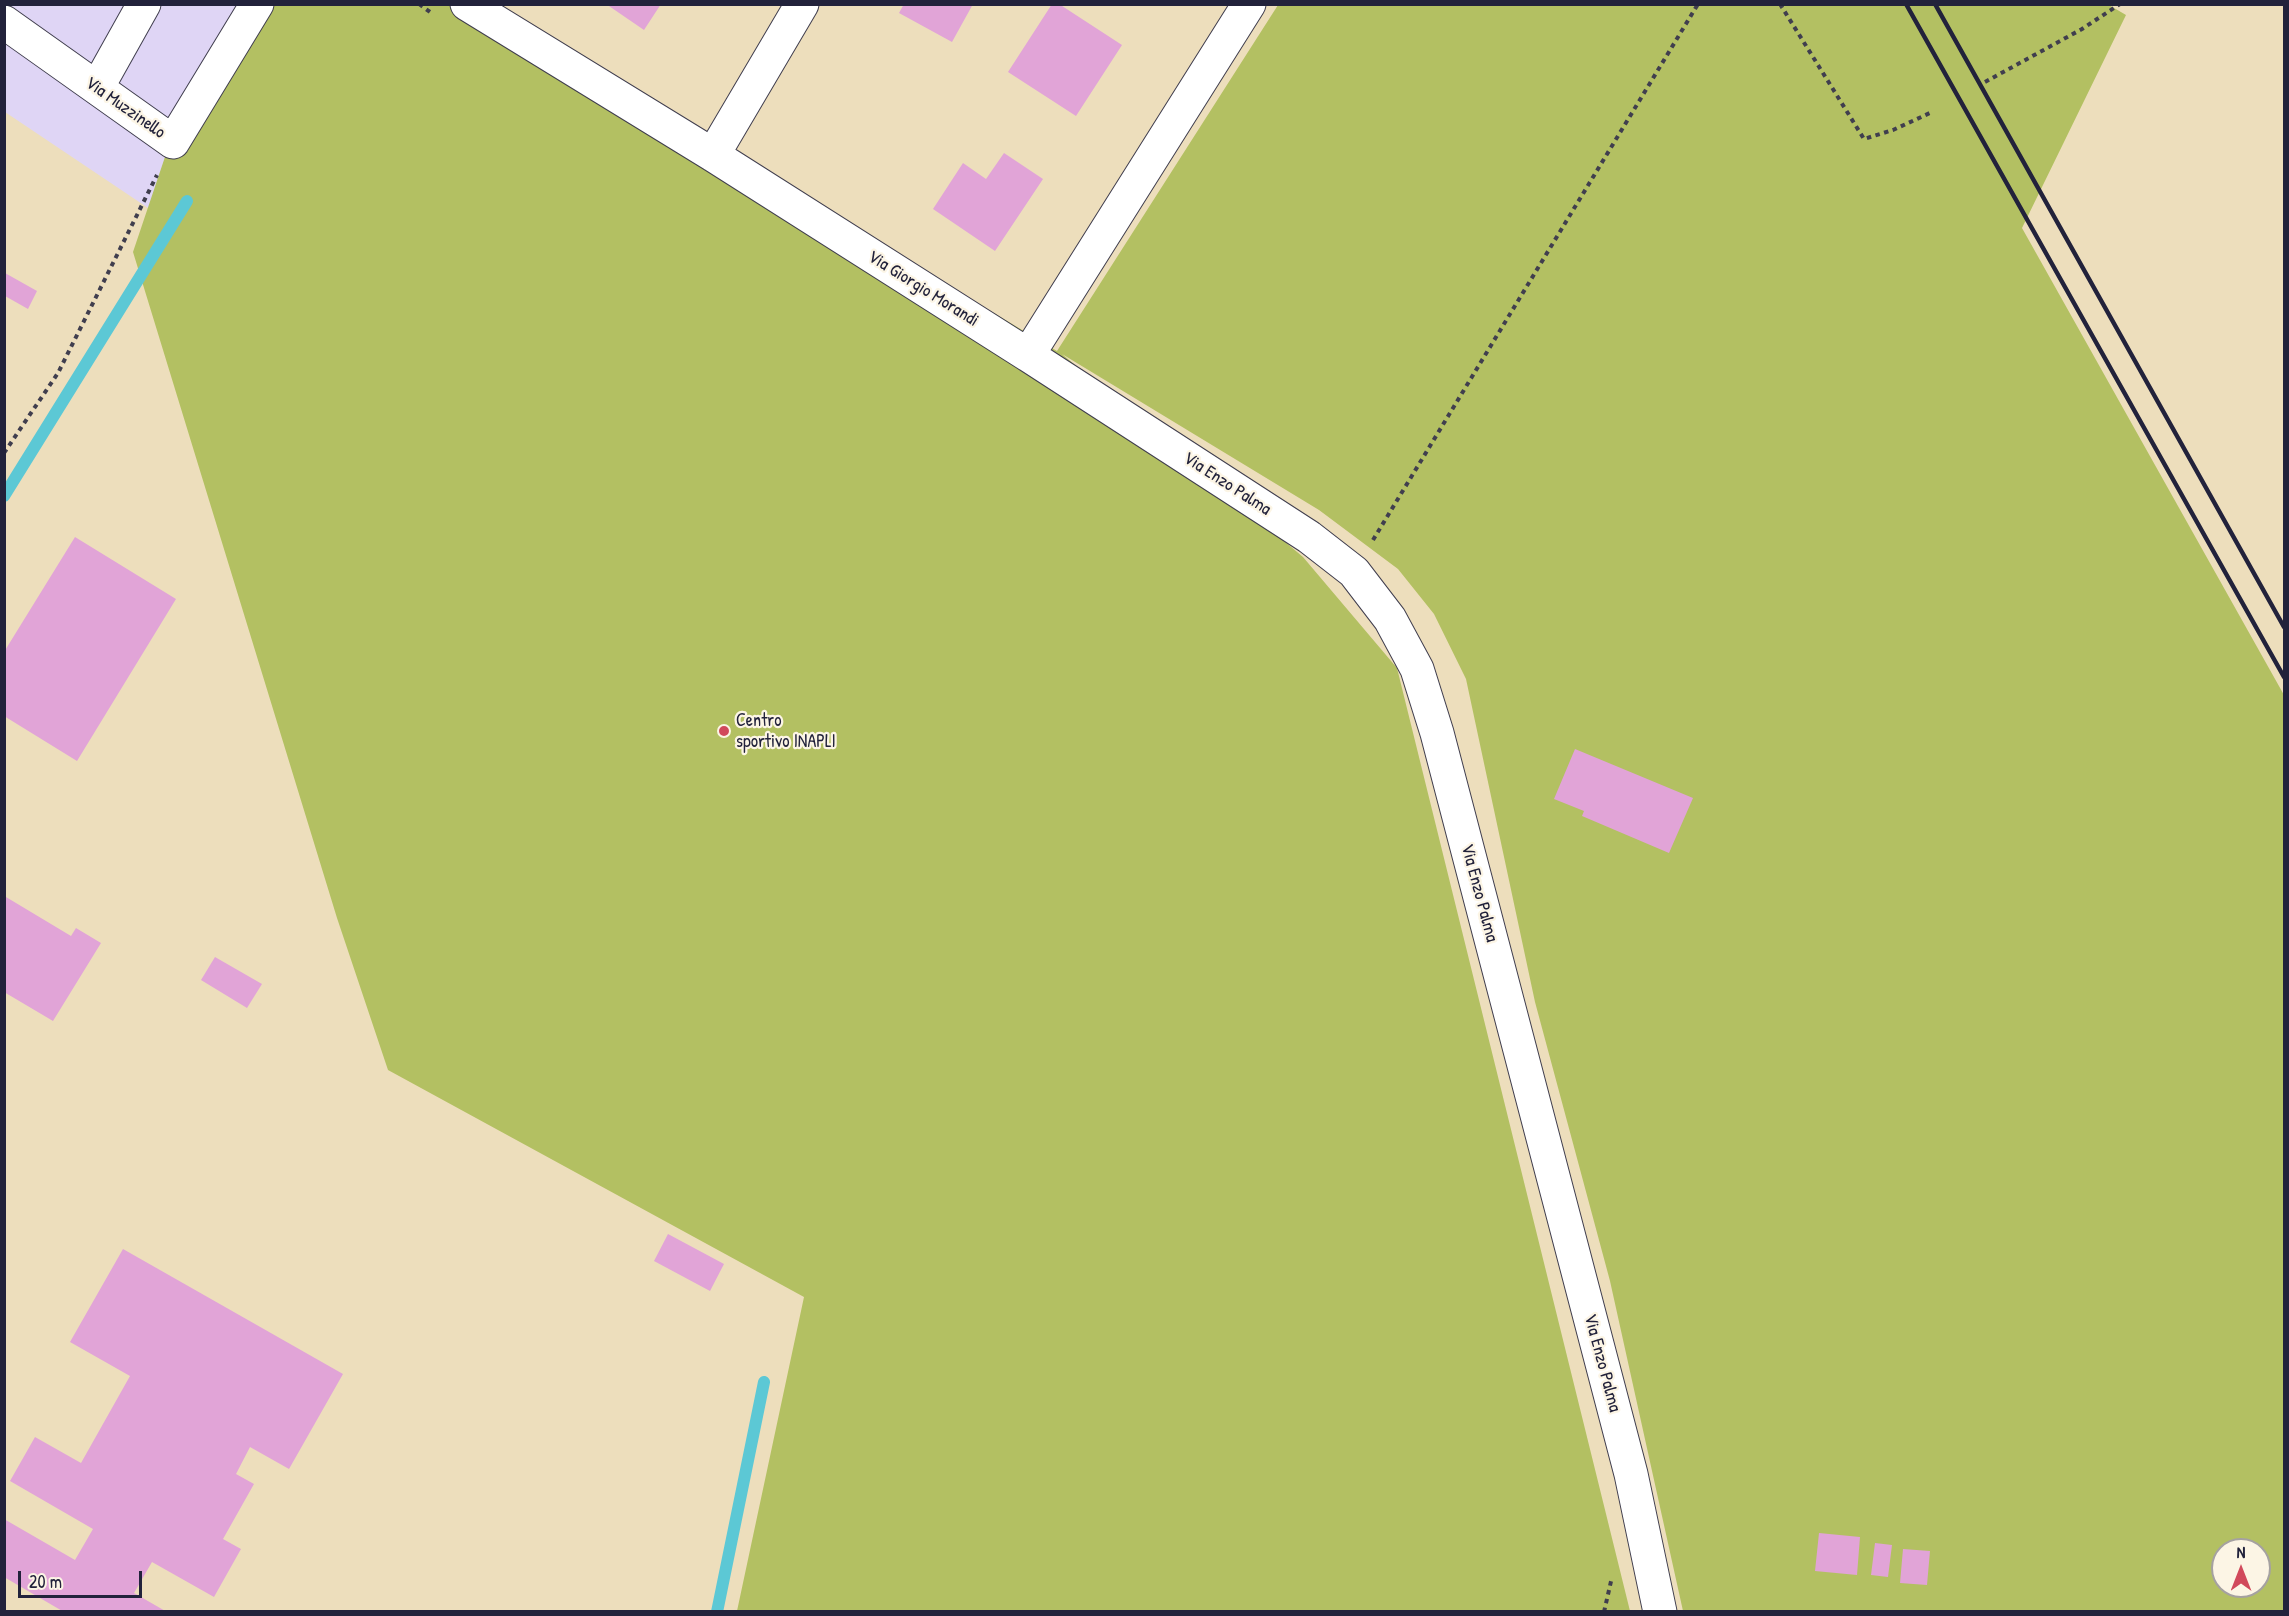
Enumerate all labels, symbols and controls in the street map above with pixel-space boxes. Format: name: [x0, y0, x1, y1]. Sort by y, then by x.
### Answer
street label: Via Muzzinello: [81, 72, 169, 144]
street label: Via Giorgio Morandi: [864, 246, 982, 332]
street label: Via Enzo Palma: [1179, 448, 1275, 520]
place label: Centro sportivo INAPLI: [736, 710, 836, 752]
marker: Centro sportivo INAPLI: [717, 724, 731, 738]
street label: Via Enzo Palma: [1456, 842, 1502, 944]
street label: Via Enzo Palma: [1579, 1312, 1625, 1414]
north arrow: [2211, 1538, 2271, 1598]
text: N: [2237, 1541, 2245, 1563]
scale bar: [21, 1559, 146, 1597]
text: 20 m: [29, 1569, 62, 1594]

